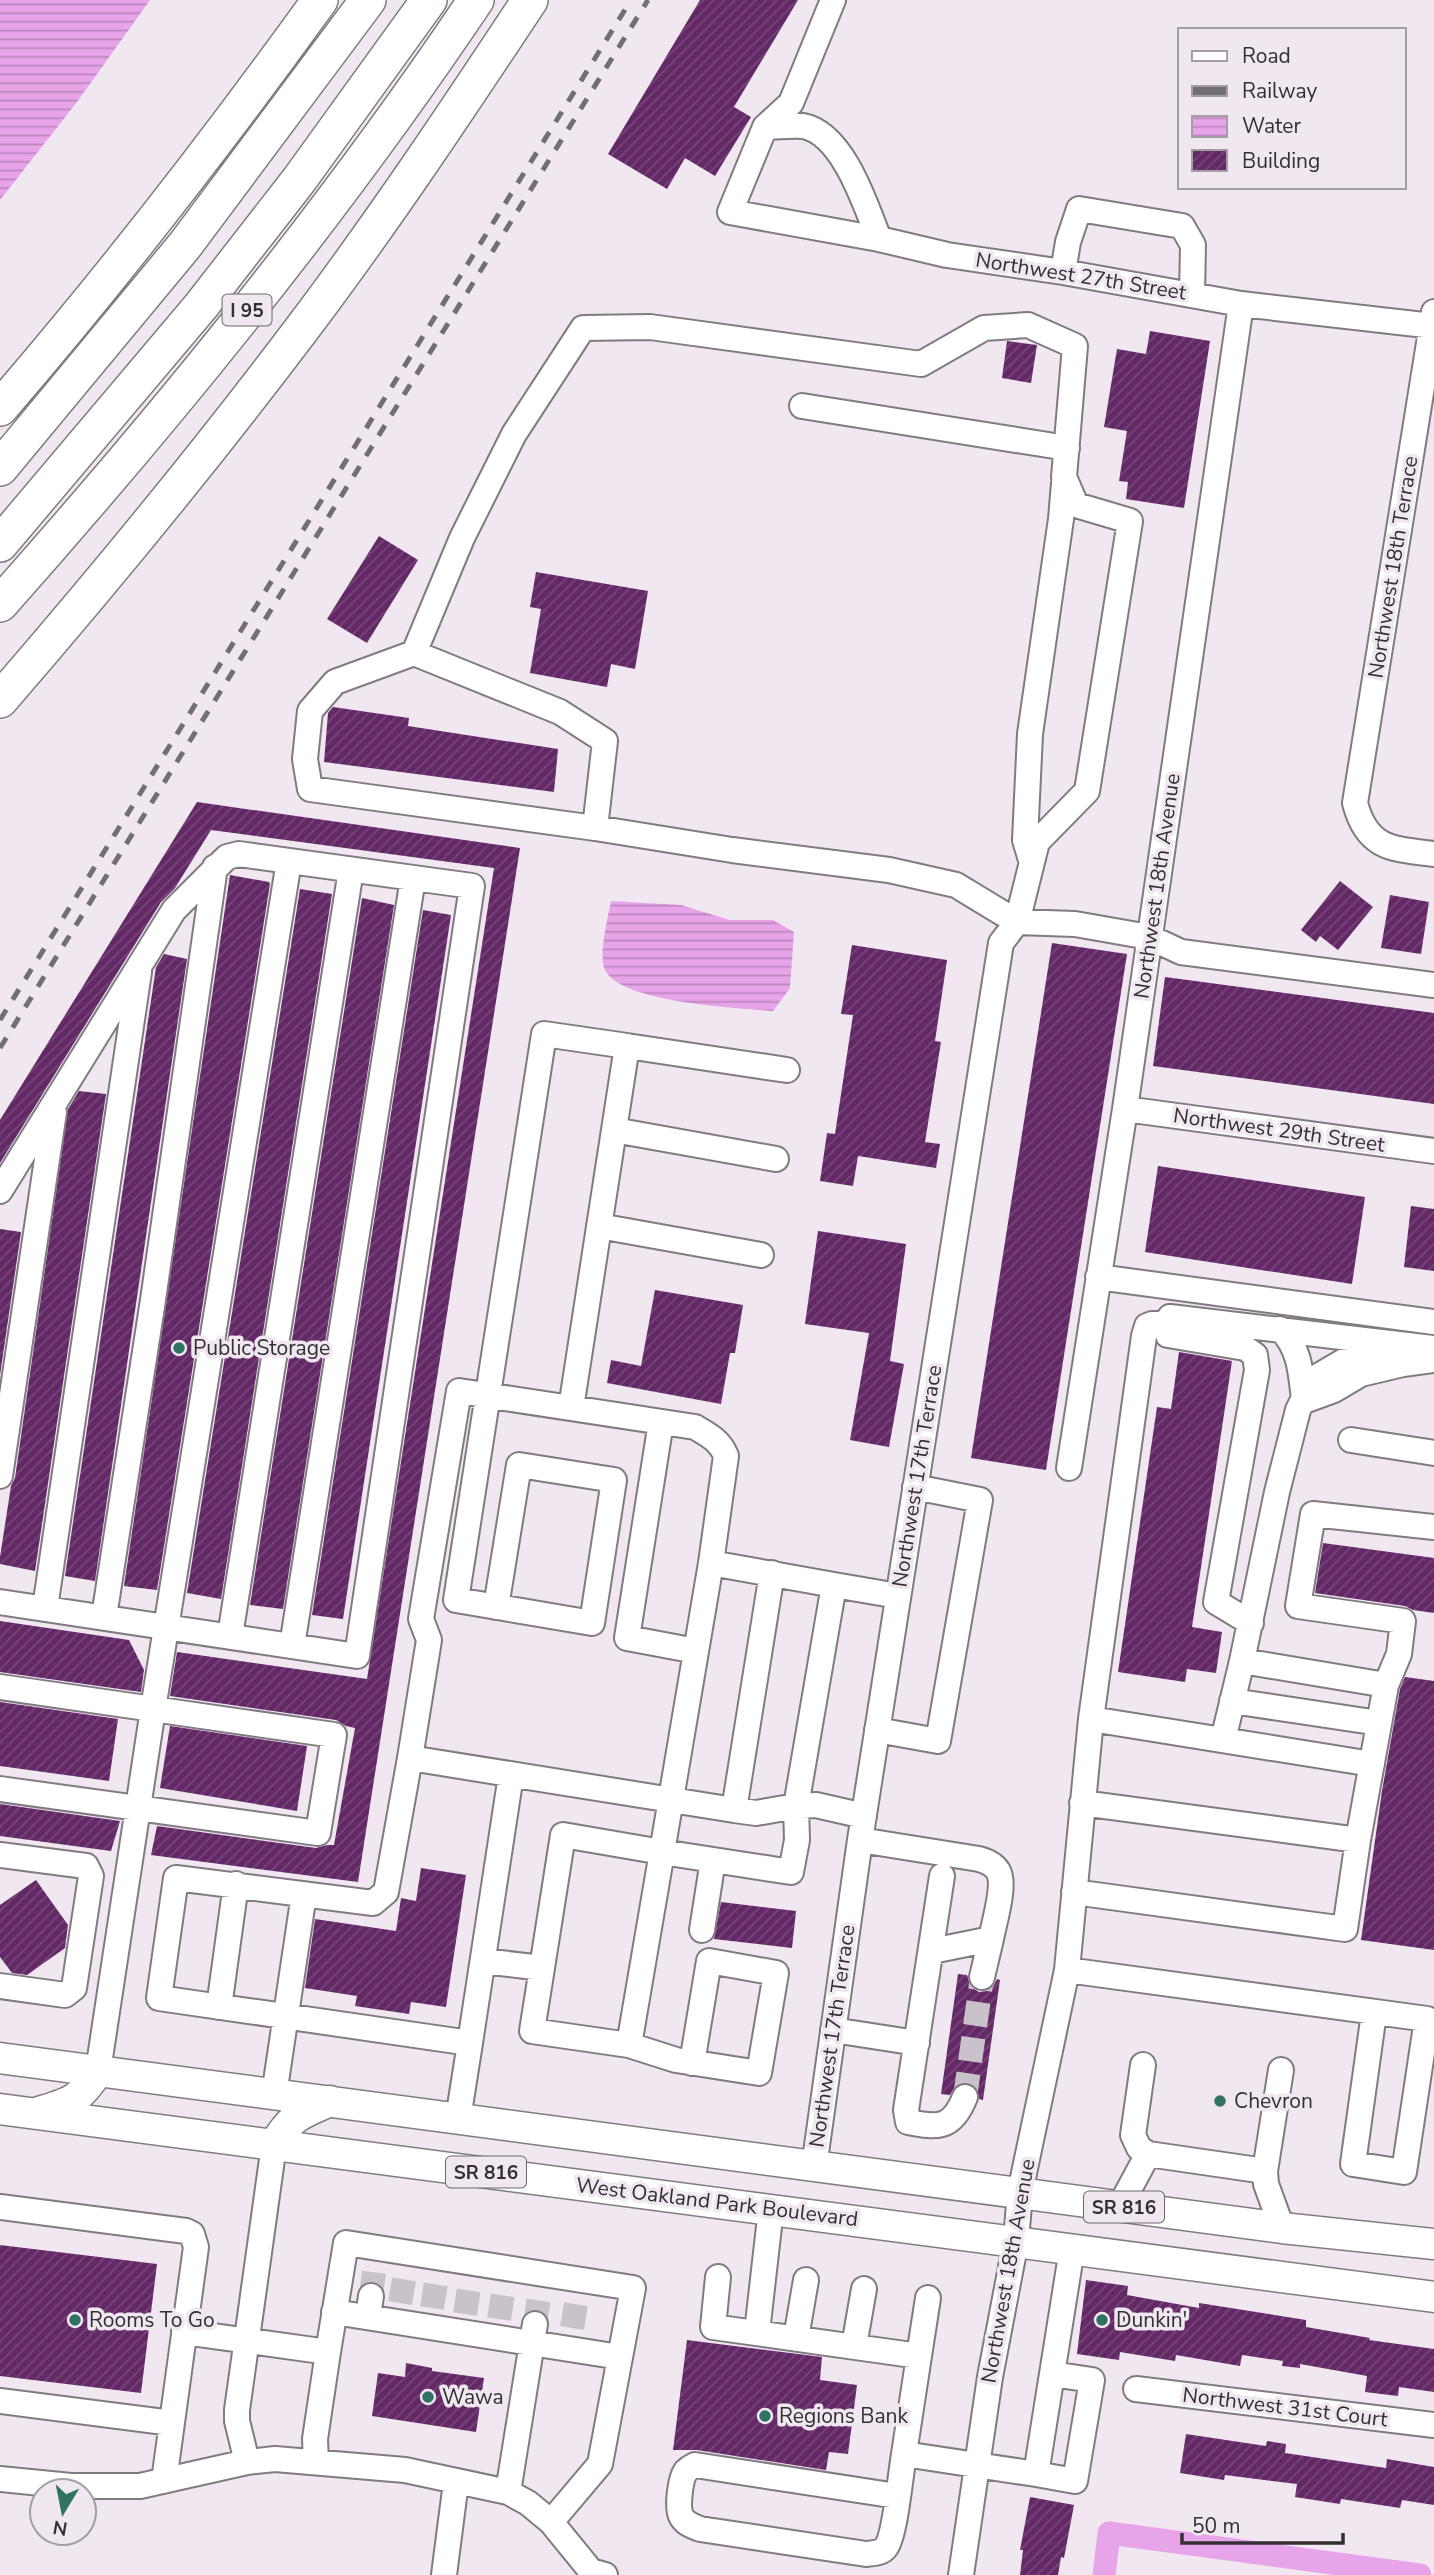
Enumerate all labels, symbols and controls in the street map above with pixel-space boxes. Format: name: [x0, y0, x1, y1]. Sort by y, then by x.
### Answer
legend: [1178, 28, 1406, 189]
text: Road: [1242, 42, 1291, 70]
text: Railway: [1242, 77, 1317, 105]
text: Water: [1242, 112, 1301, 140]
text: Building: [1242, 147, 1320, 175]
street label: Northwest 27th Street: [974, 246, 1189, 307]
road number: I 95: [222, 294, 272, 326]
street label: Northwest 18th Terrace: [1362, 454, 1424, 680]
street label: Northwest 18th Avenue: [1127, 772, 1187, 1000]
street label: Northwest 29th Street: [1172, 1101, 1387, 1159]
place label: Public Storage: [193, 1334, 330, 1362]
marker: Public Storage: [171, 1340, 187, 1356]
street label: Northwest 17th Terrace: [886, 1363, 948, 1589]
street label: Northwest 17th Terrace: [802, 1923, 862, 2149]
place label: Chevron: [1234, 2087, 1313, 2115]
marker: Chevron: [1212, 2093, 1228, 2109]
road number: SR 816: [446, 2156, 526, 2188]
street label: Northwest 18th Avenue: [974, 2157, 1042, 2385]
street label: West Oakland Park Boulevard: [574, 2171, 860, 2233]
road number: SR 816: [1084, 2192, 1164, 2222]
place label: Rooms To Go: [89, 2306, 215, 2334]
place label: Dunkin': [1116, 2306, 1187, 2334]
marker: Rooms To Go: [67, 2312, 83, 2328]
marker: Dunkin': [1094, 2312, 1110, 2328]
street label: Northwest 31st Court: [1181, 2381, 1390, 2434]
place label: Wawa: [442, 2383, 504, 2411]
marker: Wawa: [420, 2389, 436, 2405]
place label: Regions Bank: [779, 2402, 909, 2430]
marker: Regions Bank: [757, 2408, 773, 2424]
north arrow: [28, 2477, 98, 2547]
scale bar: [1182, 2502, 1343, 2546]
text: 50 m: [1192, 2512, 1241, 2540]
text: N: [51, 2514, 69, 2542]

